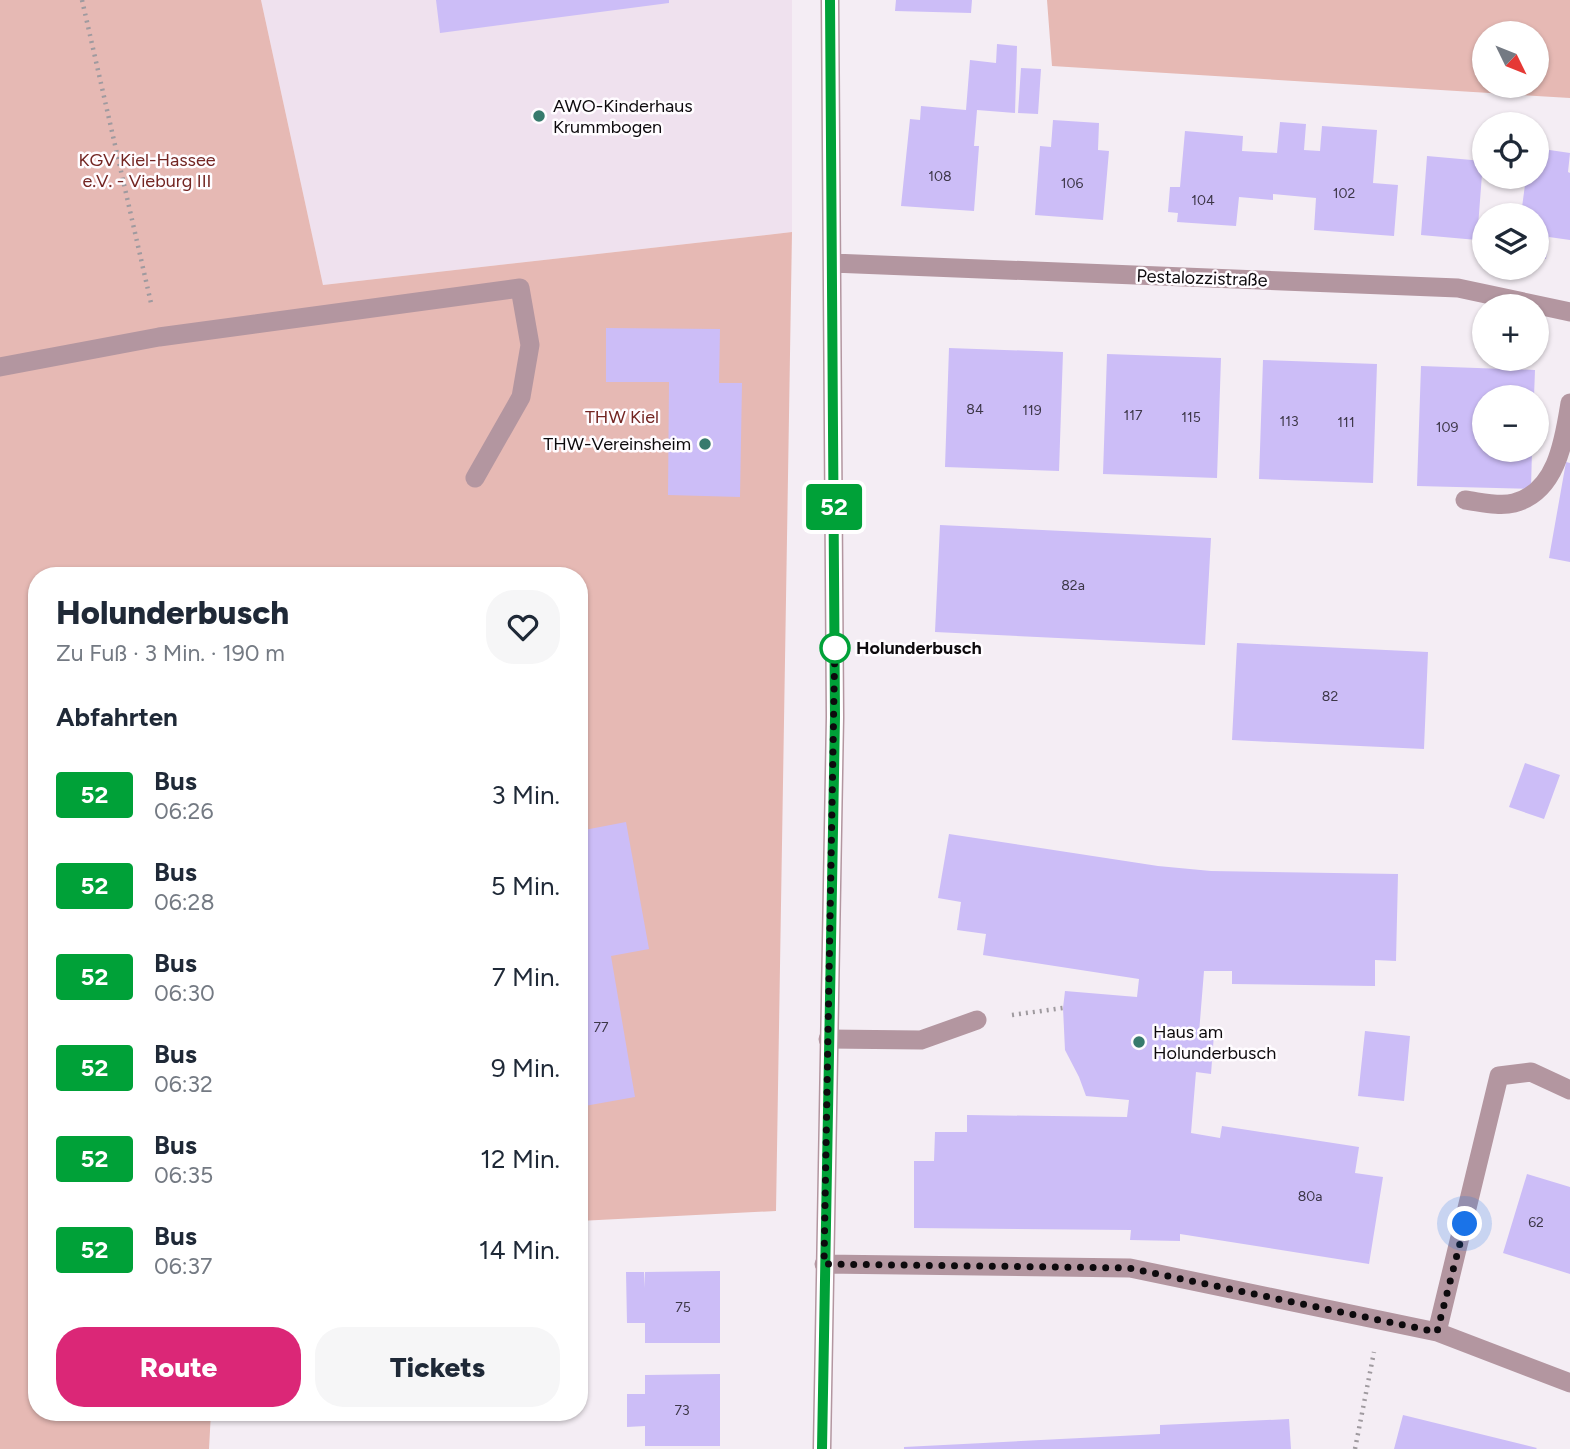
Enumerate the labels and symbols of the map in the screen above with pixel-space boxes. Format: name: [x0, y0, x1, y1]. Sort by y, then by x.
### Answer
north arrow: [1472, 21, 1549, 98]
place label: AWO-Kinderhaus Krummbogen: [553, 95, 693, 138]
marker: AWO-Kinderhaus Krummbogen: [531, 108, 547, 124]
park label: KGV Kiel-Hassee e.V. - Vieburg III: [78, 149, 216, 192]
house number: 108: [928, 168, 952, 185]
house number: 106: [1061, 175, 1083, 192]
house number: 102: [1333, 185, 1355, 202]
house number: 104: [1191, 192, 1215, 209]
street label: Pestalozzistraße: [1136, 265, 1268, 291]
house number: 84: [966, 401, 984, 418]
house number: 119: [1022, 402, 1042, 419]
park label: THW Kiel: [585, 406, 659, 428]
house number: 117: [1123, 407, 1143, 424]
house number: 115: [1181, 409, 1201, 426]
house number: 113: [1279, 413, 1299, 430]
house number: 111: [1337, 414, 1355, 431]
house number: 109: [1436, 419, 1458, 436]
place label: THW-Vereinsheim: [543, 433, 691, 455]
marker: THW-Vereinsheim: [697, 436, 713, 452]
line badge: 52: [802, 484, 866, 530]
house number: 82a: [1061, 577, 1085, 594]
marker: Holunderbusch: [820, 633, 850, 663]
place label: Holunderbusch: [856, 637, 982, 659]
house number: 82: [1322, 688, 1338, 705]
house number: 77: [593, 1019, 609, 1036]
place label: Haus am Holunderbusch: [1153, 1021, 1276, 1064]
marker: Haus am Holunderbusch: [1131, 1034, 1147, 1050]
house number: 80a: [1298, 1188, 1322, 1205]
your location: [1447, 1206, 1482, 1241]
house number: 62: [1528, 1214, 1544, 1231]
house number: 75: [675, 1299, 691, 1316]
house number: 73: [674, 1402, 690, 1419]

